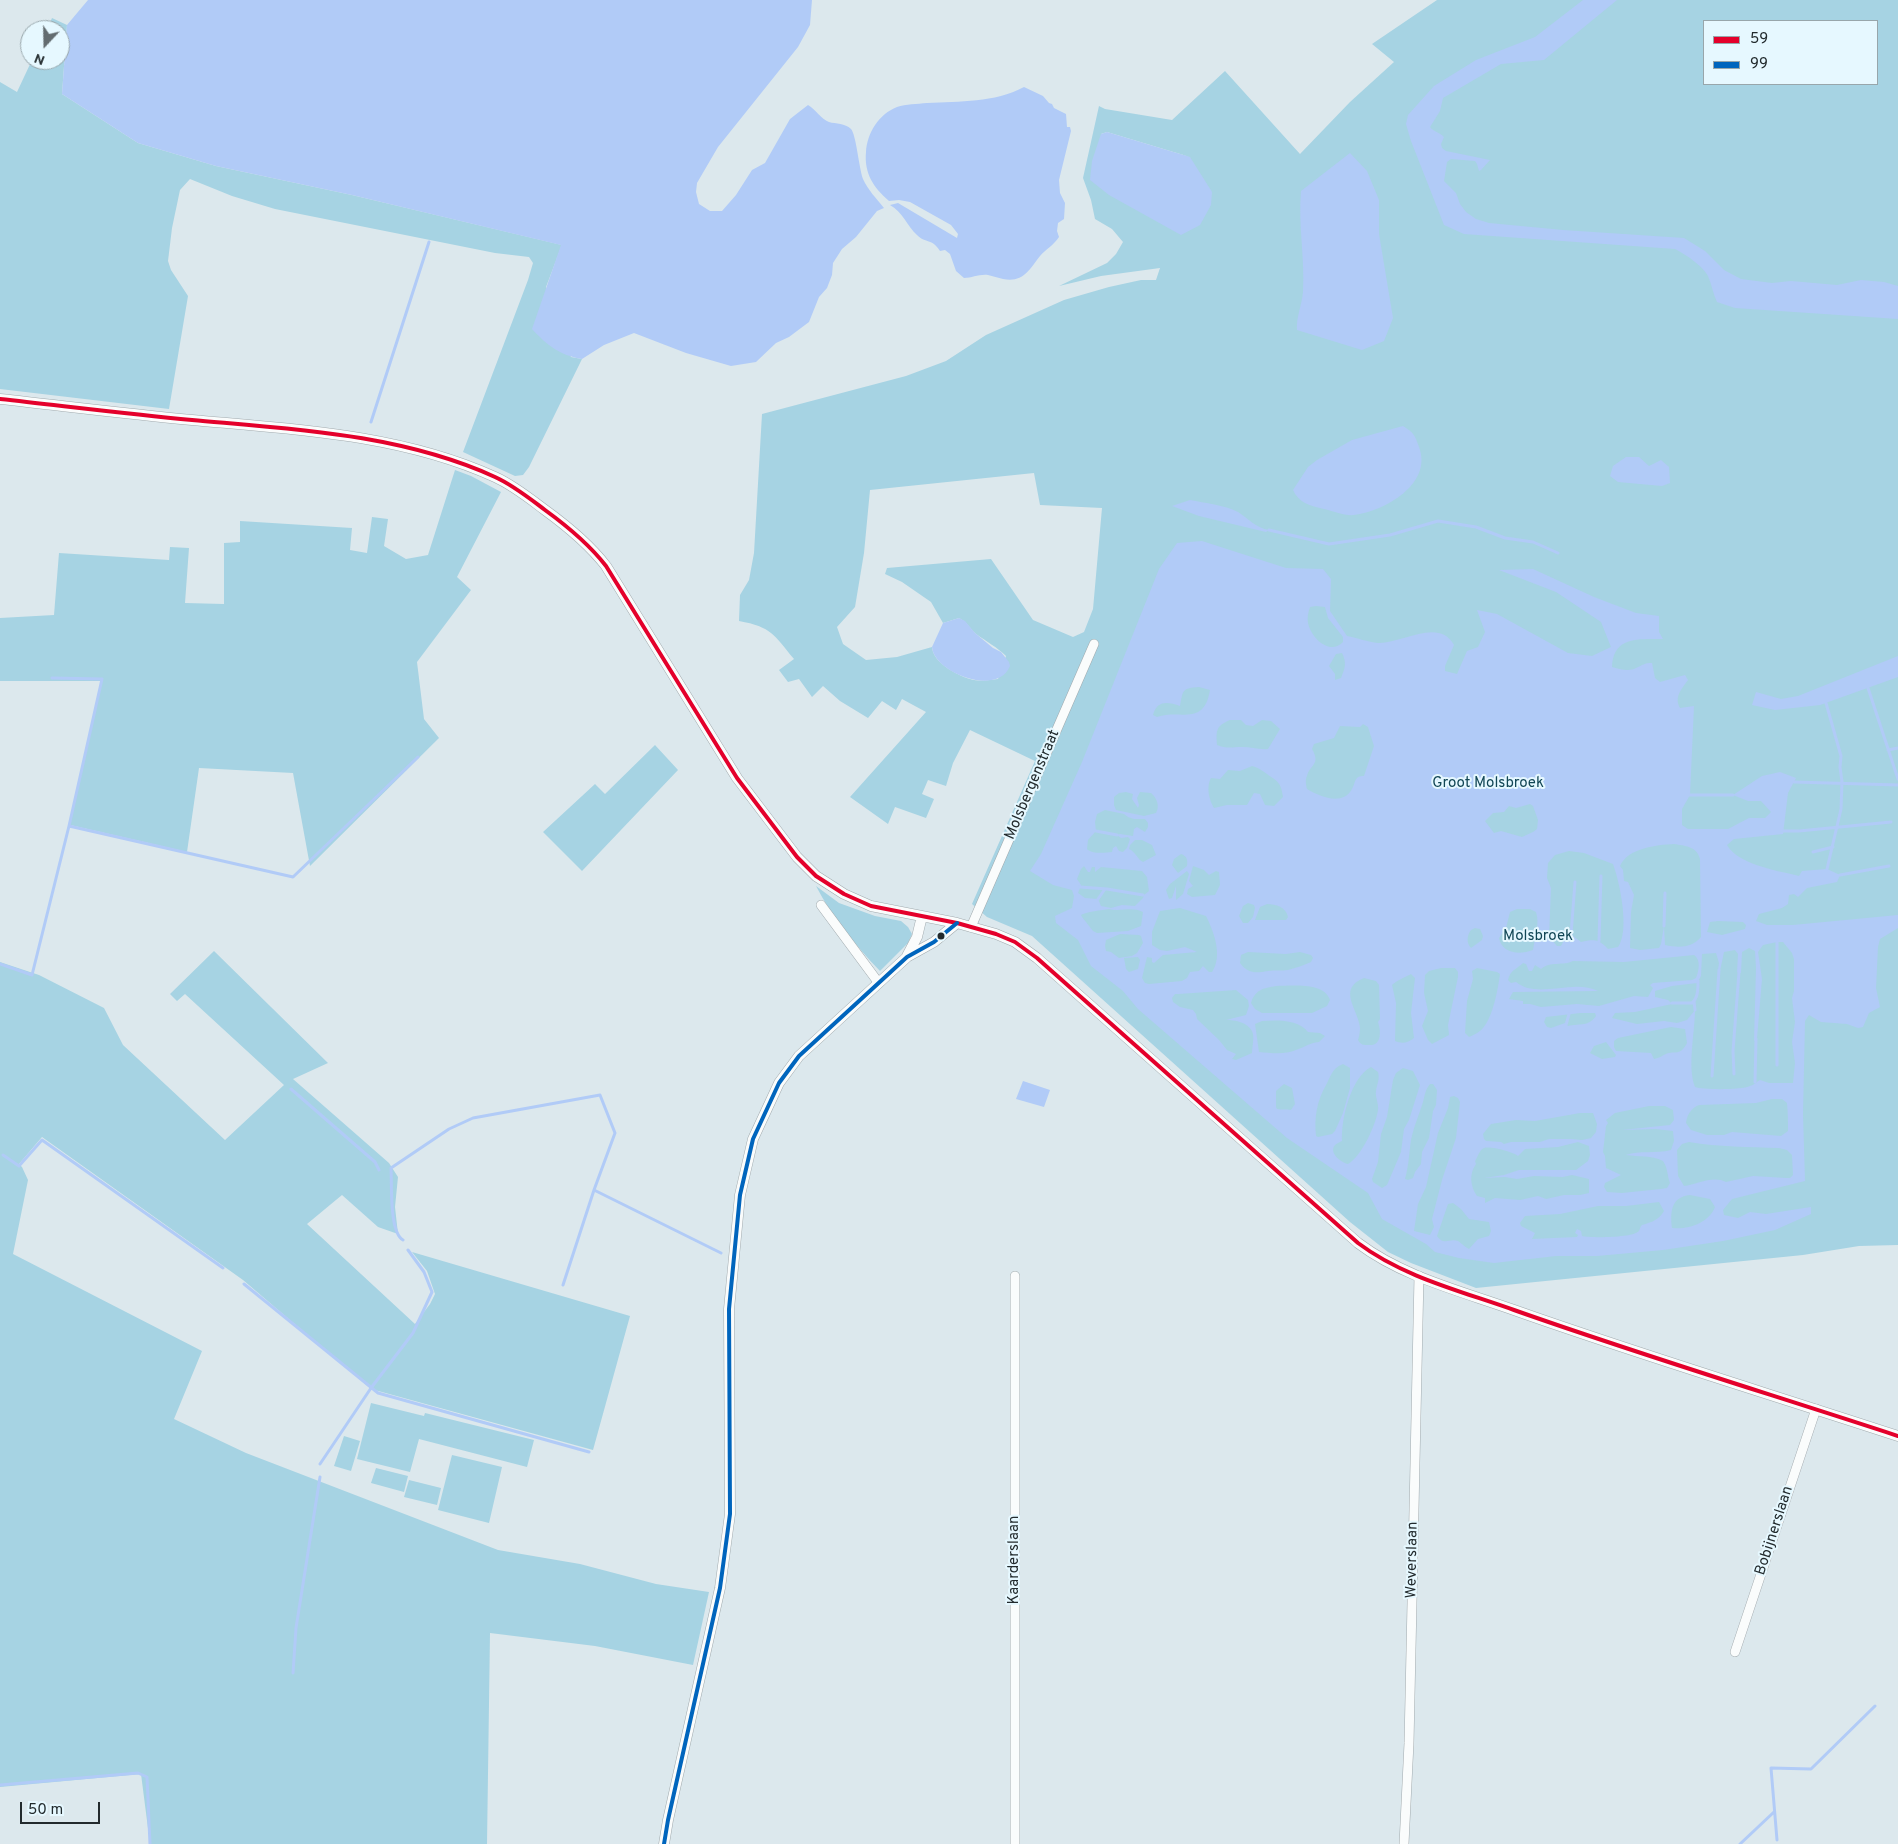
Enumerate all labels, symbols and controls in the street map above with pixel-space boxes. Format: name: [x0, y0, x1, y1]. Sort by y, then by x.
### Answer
north arrow: [20, 20, 70, 70]
legend: [1703, 20, 1878, 85]
text: 59: [1750, 30, 1768, 49]
text: N: [32, 49, 48, 68]
text: 99: [1750, 55, 1768, 74]
street label: Molsbergenstraat: [1002, 727, 1064, 843]
park label: Groot Molsbroek: [1432, 775, 1544, 793]
park label: Molsbroek: [1503, 928, 1573, 946]
unlabelled marker: [936, 931, 946, 941]
street label: Bobijnerslaan: [1752, 1484, 1798, 1578]
street label: Kaarderslaan: [1006, 1516, 1024, 1604]
street label: Weverslaan: [1403, 1521, 1423, 1599]
scale bar: [22, 1792, 102, 1824]
text: 50 m: [28, 1801, 63, 1820]

